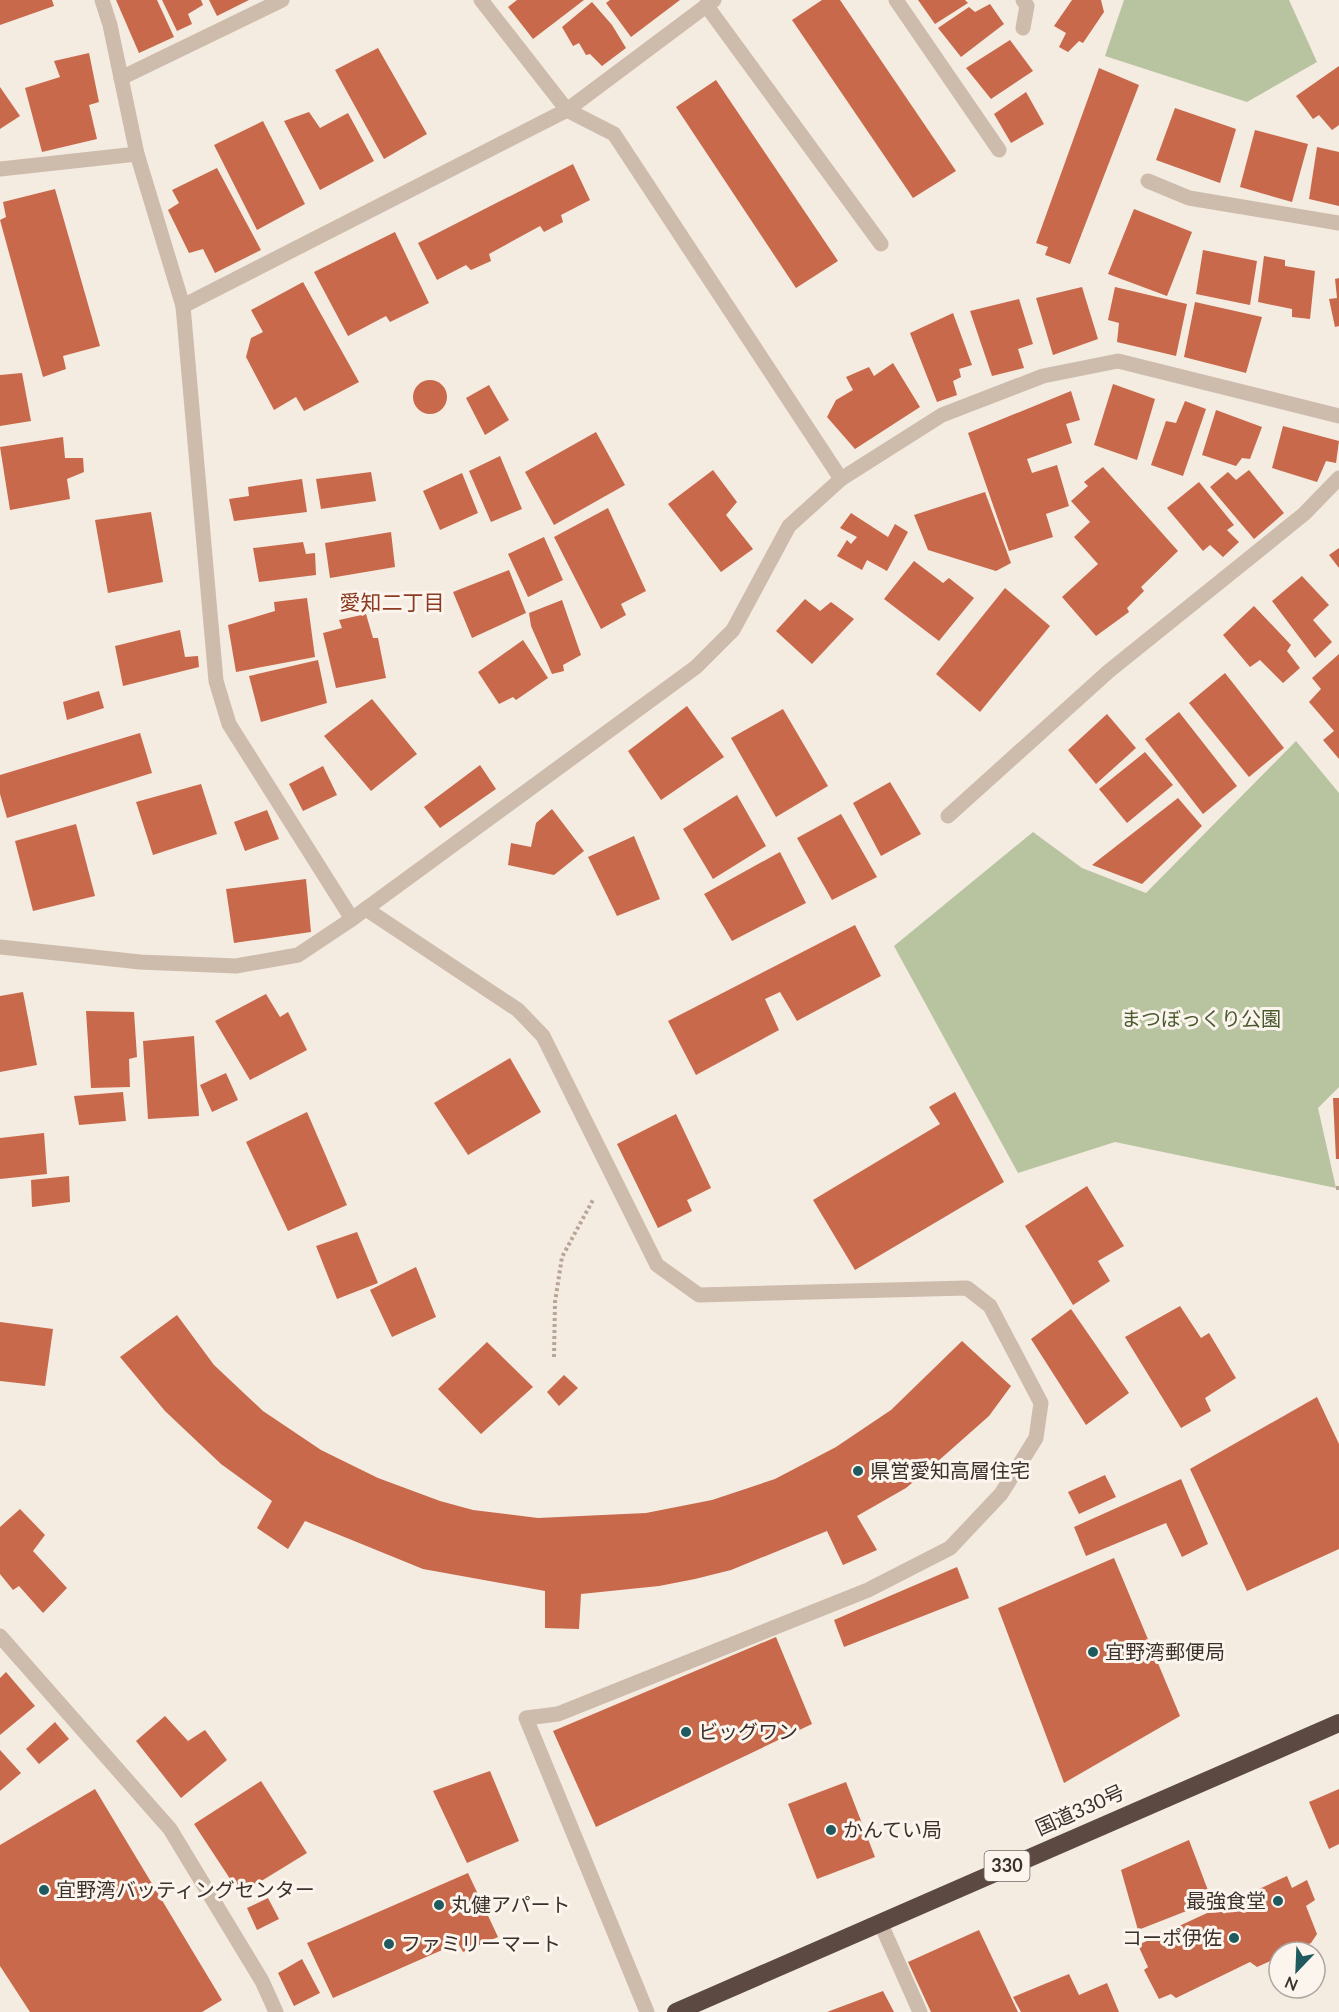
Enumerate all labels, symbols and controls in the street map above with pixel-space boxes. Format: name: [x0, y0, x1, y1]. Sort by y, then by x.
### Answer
district label: 愛知二丁目: [340, 589, 445, 614]
park label: まつぼっくり公園: [1121, 1006, 1281, 1030]
place label: 県営愛知高層住宅: [870, 1458, 1030, 1482]
marker: 県営愛知高層住宅: [851, 1464, 865, 1478]
place label: 宜野湾郵便局: [1105, 1639, 1225, 1663]
marker: 宜野湾郵便局: [1086, 1645, 1100, 1659]
place label: ビッグワン: [698, 1719, 798, 1743]
marker: ビッグワン: [679, 1725, 693, 1739]
street label: 国道330号: [1031, 1779, 1128, 1839]
place label: かんてい局: [843, 1817, 942, 1841]
marker: かんてい局: [824, 1823, 838, 1837]
road number: 330: [984, 1851, 1030, 1881]
place label: 宜野湾バッティングセンター: [56, 1877, 315, 1901]
marker: 宜野湾バッティングセンター: [37, 1883, 51, 1897]
place label: 最強食堂: [1186, 1888, 1266, 1912]
place label: 丸健アパート: [451, 1892, 571, 1916]
marker: 最強食堂: [1271, 1894, 1285, 1908]
marker: 丸健アパート: [432, 1898, 446, 1912]
place label: コーポ伊佐: [1122, 1925, 1222, 1949]
place label: ファミリーマート: [401, 1931, 561, 1955]
marker: コーポ伊佐: [1227, 1931, 1241, 1945]
marker: ファミリーマート: [382, 1937, 396, 1951]
north arrow: [1267, 1940, 1327, 2000]
text: N: [1282, 1973, 1300, 1995]

